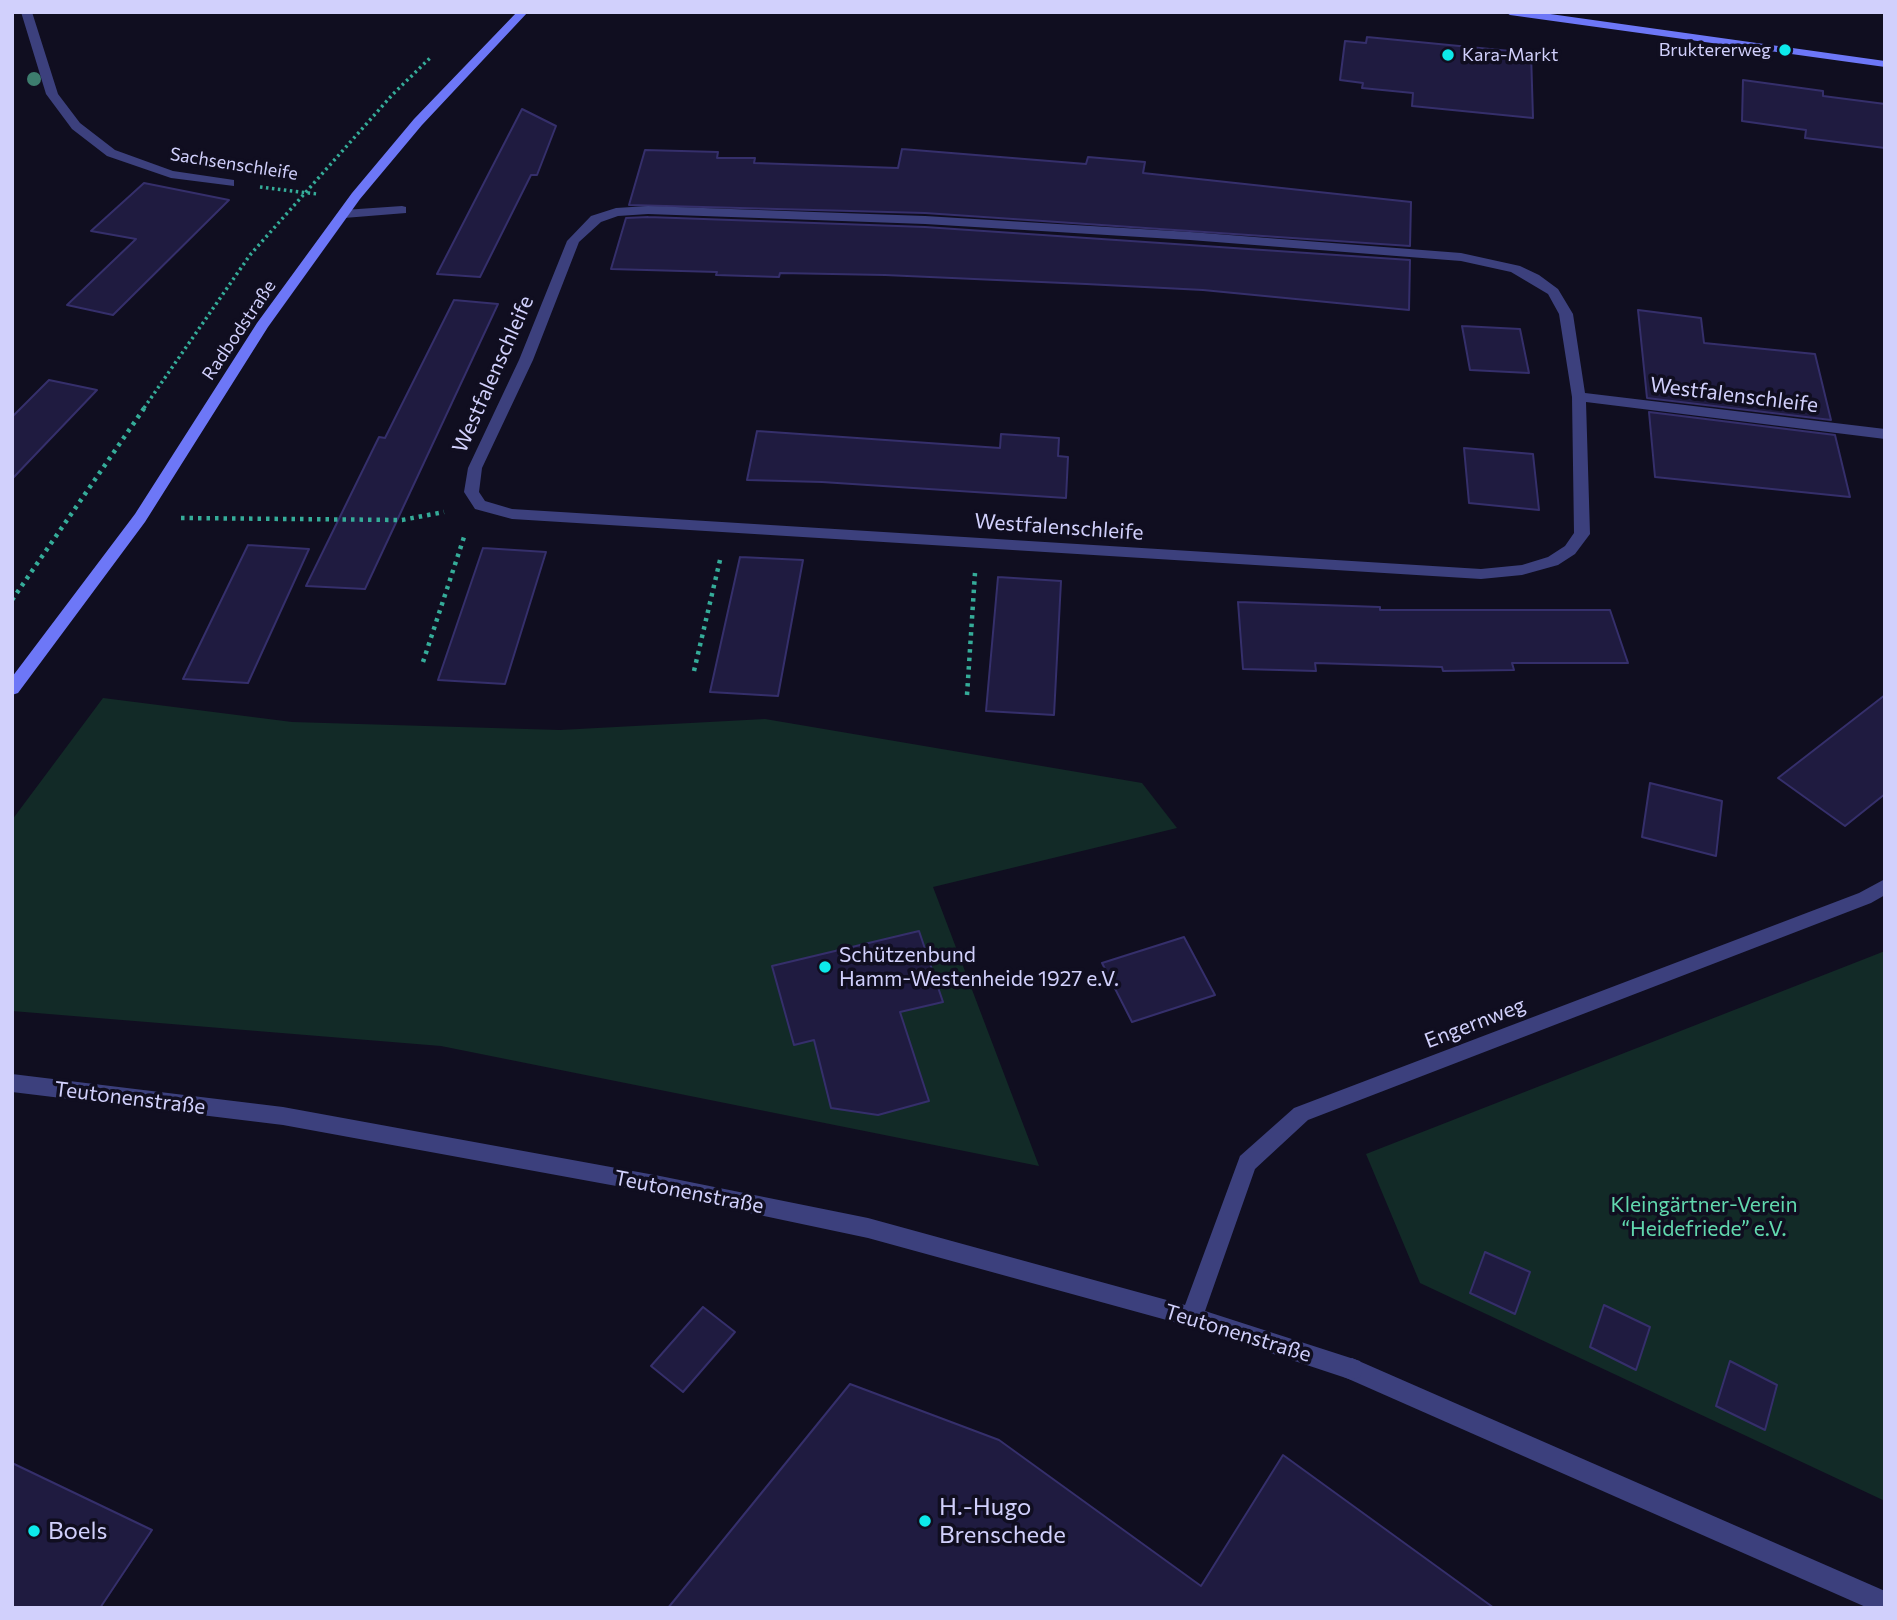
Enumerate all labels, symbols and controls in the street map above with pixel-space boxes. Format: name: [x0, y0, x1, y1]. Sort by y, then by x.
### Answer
place label: Bruktererweg: [1659, 39, 1771, 61]
marker: Bruktererweg: [1777, 42, 1793, 58]
place label: Kara-Markt: [1462, 44, 1558, 66]
marker: Kara-Markt: [1440, 47, 1456, 63]
street label: Sachsenschleife: [168, 143, 300, 185]
street label: Radbodstraße: [198, 276, 280, 384]
street label: Westfalenschleife: [447, 292, 539, 456]
street label: Westfalenschleife: [1648, 372, 1820, 418]
street label: Westfalenschleife: [974, 509, 1144, 545]
place label: Schützenbund Hamm-Westenheide 1927 e.V.: [839, 942, 1119, 992]
marker: Schützenbund Hamm-Westenheide 1927 e.V.: [817, 959, 833, 975]
street label: Engernweg: [1421, 992, 1529, 1054]
street label: Teutonenstraße: [53, 1076, 207, 1120]
street label: Teutonenstraße: [612, 1165, 766, 1219]
park label: Kleingärtner-Verein “Heidefriede” e.V.: [1611, 1192, 1797, 1242]
street label: Teutonenstraße: [1162, 1299, 1314, 1367]
place label: H.-Hugo Brenschede: [939, 1493, 1066, 1549]
marker: H.-Hugo Brenschede: [917, 1513, 933, 1529]
place label: Boels: [48, 1517, 108, 1545]
marker: Boels: [26, 1523, 42, 1539]

